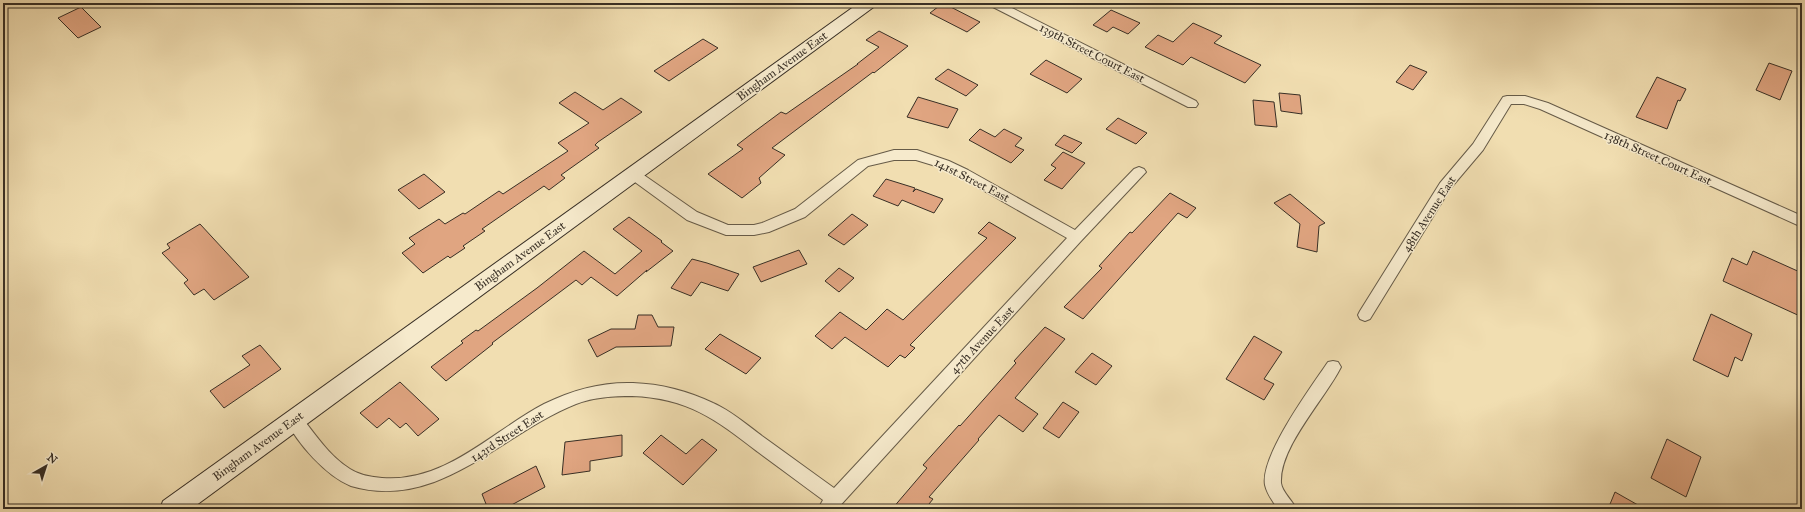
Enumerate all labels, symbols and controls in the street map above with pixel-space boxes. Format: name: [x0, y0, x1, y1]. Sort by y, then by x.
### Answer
street label: 139th Street Court East: [1037, 20, 1148, 86]
street label: Bingham Avenue East: [734, 28, 831, 104]
street label: 138th Street Court East: [1602, 128, 1715, 188]
street label: 141st Street East: [932, 155, 1012, 205]
street label: 48th Avenue East: [1399, 173, 1459, 254]
street label: Bingham Avenue East: [472, 218, 569, 294]
street label: 47th Avenue East: [947, 303, 1017, 377]
street label: 143rd Street East: [468, 407, 547, 465]
street label: Bingham Avenue East: [210, 408, 307, 484]
north arrow: [26, 446, 66, 486]
text: N: [44, 451, 60, 467]

